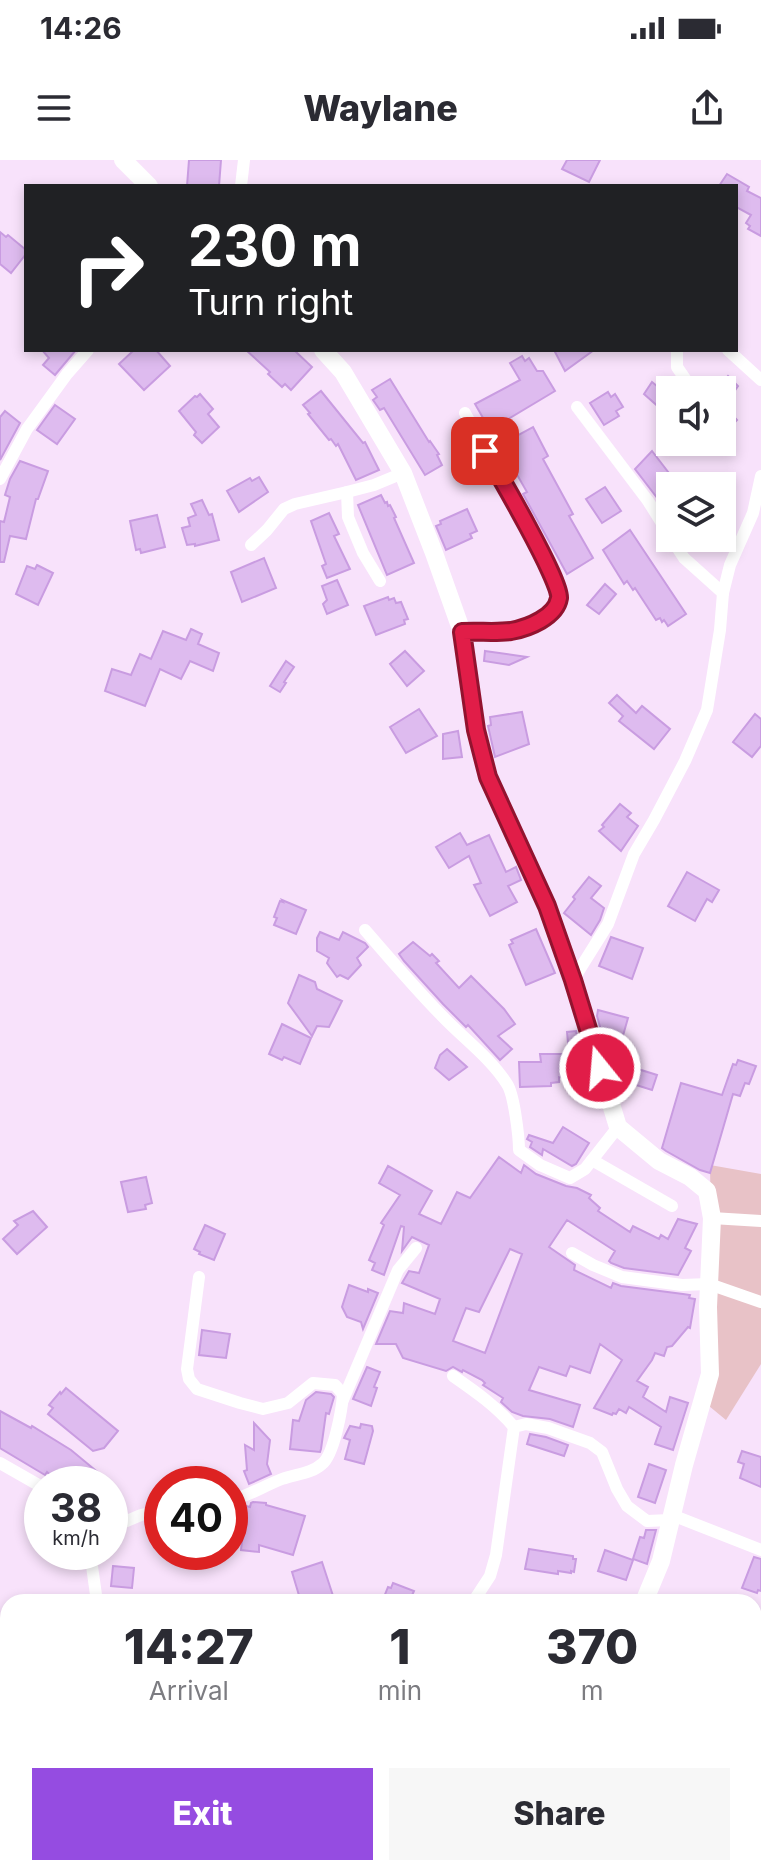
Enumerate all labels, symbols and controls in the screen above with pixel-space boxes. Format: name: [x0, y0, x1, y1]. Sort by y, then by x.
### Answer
text: 14:26: [40, 10, 122, 46]
icon: menu: [32, 86, 76, 130]
text: Waylane: [303, 86, 458, 130]
icon: share: [685, 86, 729, 130]
text: 230 m: [188, 212, 362, 280]
icon: right: [56, 216, 160, 320]
text: Turn right: [188, 280, 353, 324]
map controls: [656, 376, 736, 552]
button: sound: [656, 376, 736, 456]
pin: [451, 417, 519, 485]
icon: arrive: [463, 429, 507, 473]
button: layers: [656, 472, 736, 552]
position arrow: [558, 1026, 642, 1110]
speed limit sign: 40: [144, 1466, 248, 1570]
text: 38: [50, 1483, 102, 1532]
text: km/h: [52, 1526, 100, 1550]
text: 14:27: [124, 1617, 254, 1676]
text: 1: [389, 1617, 410, 1676]
text: 370: [546, 1617, 638, 1676]
text: Arrival: [149, 1675, 229, 1706]
text: min: [378, 1675, 422, 1706]
text: m: [581, 1675, 603, 1706]
button: Exit: [32, 1768, 373, 1860]
button: Share: [389, 1768, 730, 1860]

